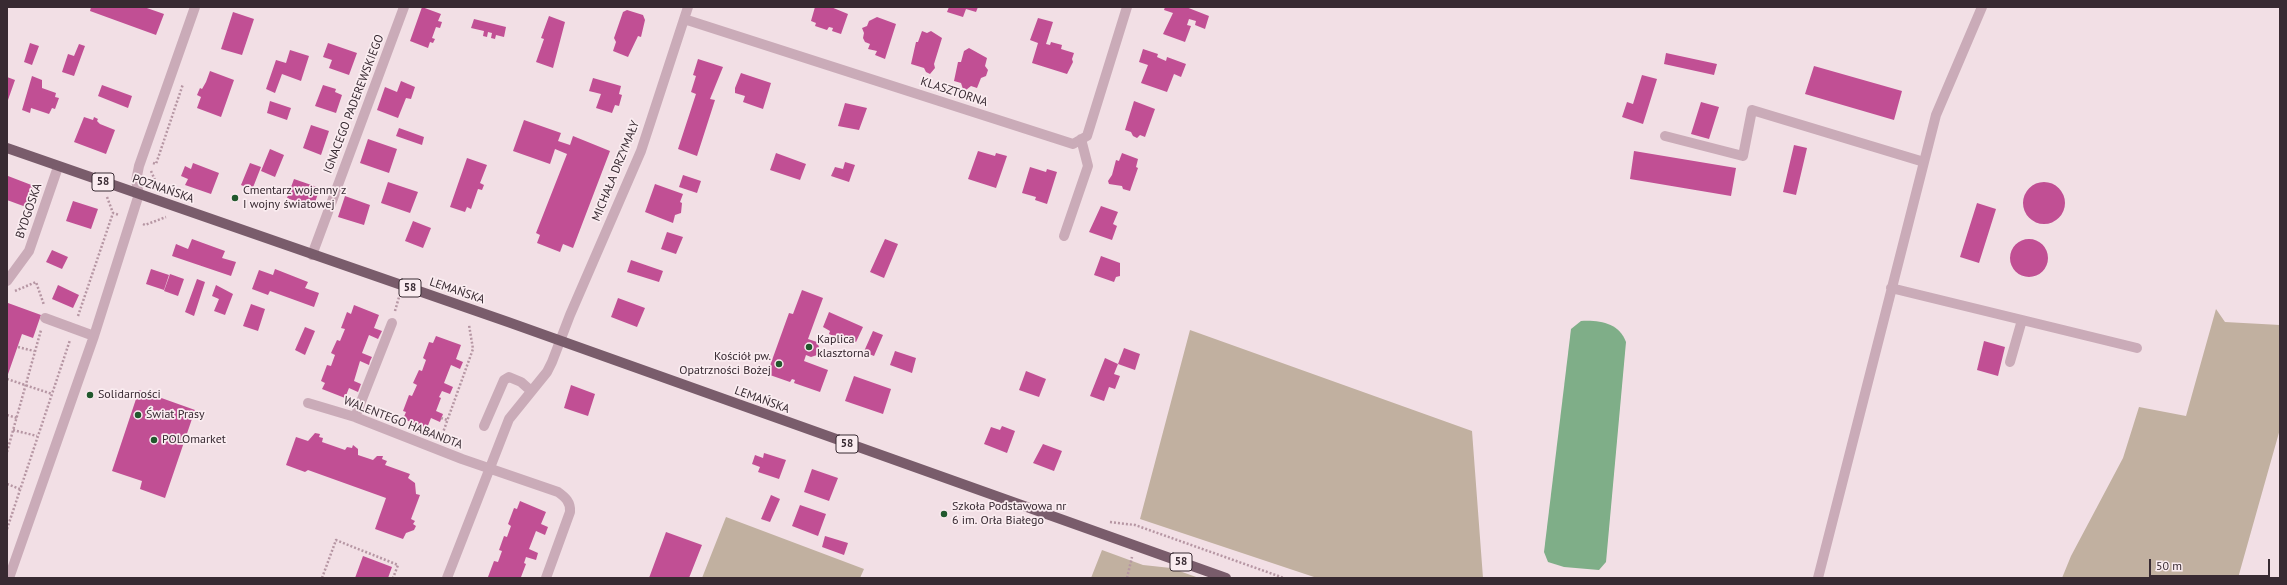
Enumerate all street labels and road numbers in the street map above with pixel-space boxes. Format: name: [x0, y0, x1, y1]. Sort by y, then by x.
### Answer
street label: IGNACEGO PADEREWSKIEGO: [321, 33, 387, 175]
street label: KLASZTORNA: [919, 74, 989, 110]
street label: MICHAŁA DRZYMAŁY: [589, 119, 643, 223]
street label: POZNAŃSKA: [130, 172, 196, 206]
road number: 58: [92, 173, 114, 191]
street label: BYDGOSKA: [13, 181, 45, 241]
street label: LEMAŃSKA: [427, 275, 487, 307]
road number: 58: [399, 279, 421, 297]
street label: LEMAŃSKA: [732, 383, 792, 417]
street label: WALENTEGO HABANDTA: [341, 394, 465, 452]
road number: 58: [836, 435, 858, 453]
road number: 58: [1170, 553, 1192, 571]

